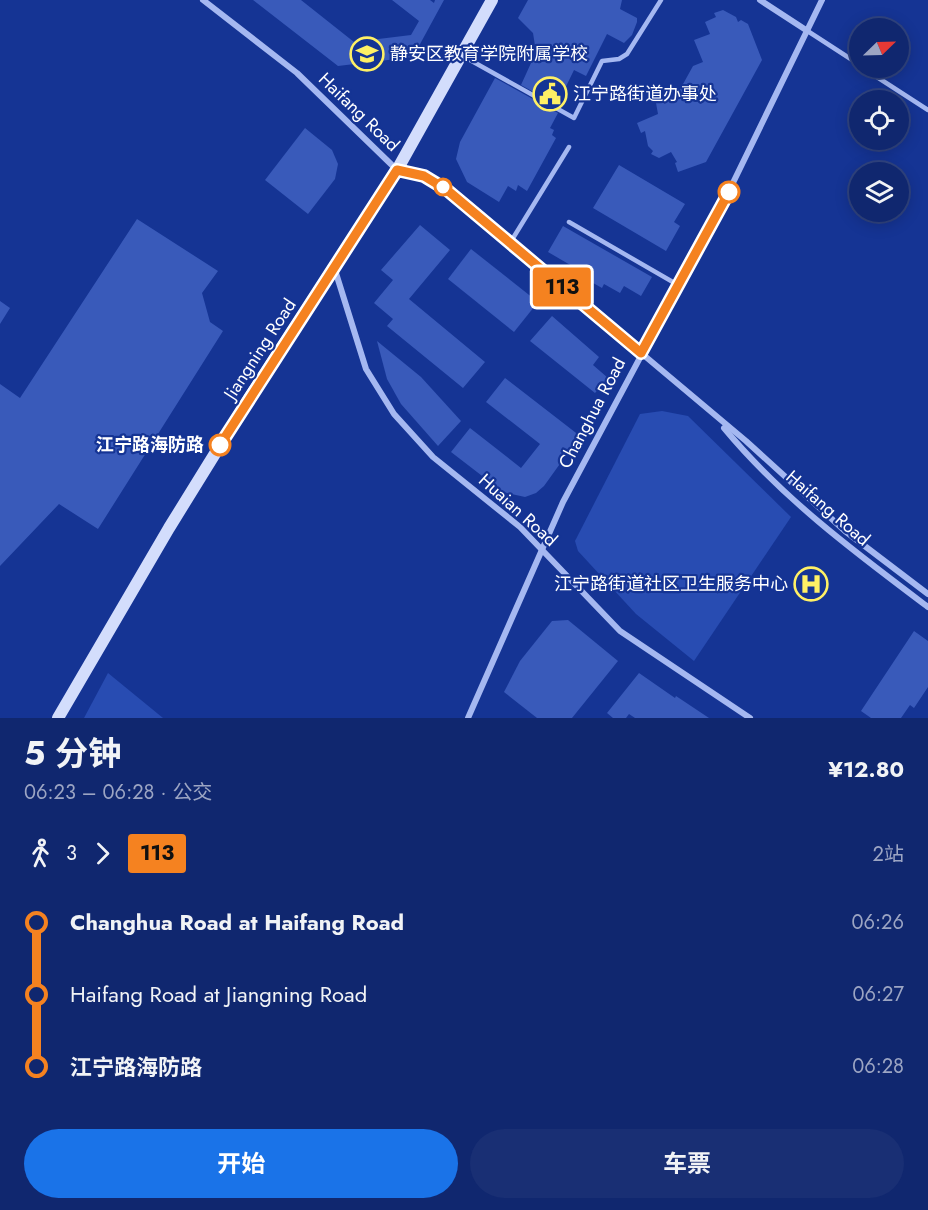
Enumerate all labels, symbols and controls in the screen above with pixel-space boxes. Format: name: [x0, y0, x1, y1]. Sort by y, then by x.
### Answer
north arrow: [849, 18, 909, 78]
map controls: [849, 18, 909, 222]
school or university icon: 静安区教育学院附属学校: [349, 36, 385, 72]
place label: 静安区教育学院附属学校: [390, 41, 588, 67]
street label: Haifang Road: [313, 67, 405, 157]
public building icon: 江宁路街道办事处: [532, 76, 568, 112]
place label: 江宁路街道办事处: [573, 81, 717, 107]
button: locate: [849, 90, 909, 150]
button: layers: [849, 162, 909, 222]
unlabelled marker: [434, 178, 452, 196]
unlabelled marker: [718, 181, 740, 203]
line badge: 113: [528, 268, 596, 306]
text: 113: [545, 272, 579, 302]
street label: Jiangning Road: [217, 294, 302, 406]
street label: Changhua Road: [552, 353, 632, 473]
place label: 江宁路海防路: [96, 432, 204, 458]
marker: 江宁路海防路: [209, 434, 231, 456]
street label: Haifang Road: [780, 464, 876, 552]
street label: Huaian Road: [473, 468, 563, 552]
hospital icon: 江宁路街道社区卫生服务中心: [793, 566, 829, 602]
place label: 江宁路街道社区卫生服务中心: [554, 571, 788, 597]
text: 5 分钟: [24, 730, 121, 777]
text: ¥12.80: [828, 753, 904, 785]
text: 06:23 – 06:28 · 公交: [24, 778, 212, 807]
icon: walk: [24, 837, 57, 870]
icon: forward: [86, 837, 119, 870]
text: 113: [140, 838, 174, 868]
text: 3: [66, 839, 77, 868]
text: 2站: [873, 840, 904, 869]
text: Changhua Road at Haifang Road: [70, 906, 404, 938]
text: 06:26: [852, 908, 904, 937]
text: Haifang Road at Jiangning Road: [70, 978, 367, 1010]
text: 06:27: [853, 980, 904, 1009]
text: 江宁路海防路: [70, 1051, 202, 1083]
text: 06:28: [852, 1052, 904, 1081]
button: 开始: [24, 1129, 458, 1198]
button: 车票: [470, 1129, 904, 1198]

